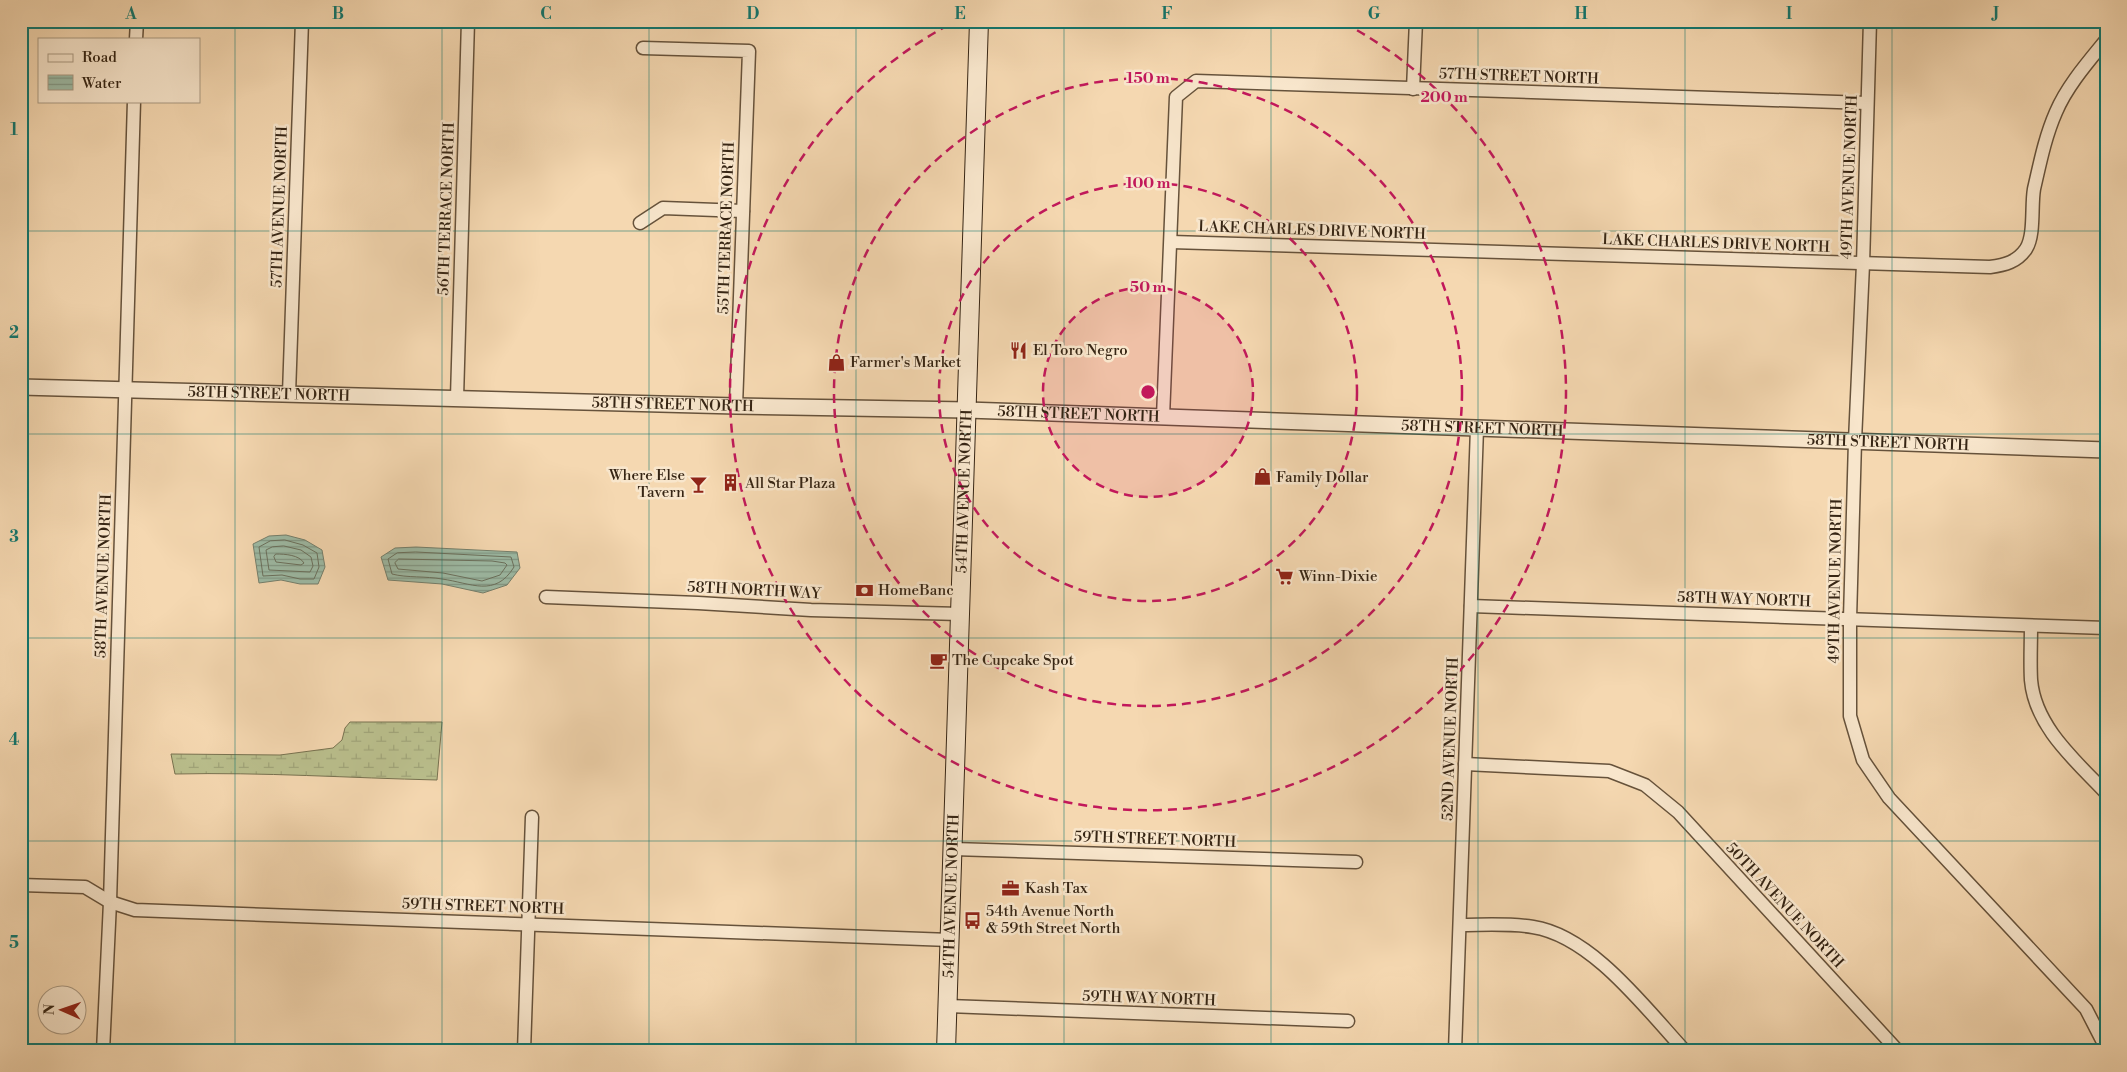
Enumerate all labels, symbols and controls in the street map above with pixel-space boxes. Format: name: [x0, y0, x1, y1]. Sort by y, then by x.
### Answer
text: A: [124, 4, 137, 24]
text: B: [332, 4, 344, 24]
text: C: [540, 4, 552, 24]
text: D: [747, 4, 760, 24]
text: E: [954, 4, 966, 24]
text: F: [1161, 4, 1173, 24]
text: G: [1368, 4, 1381, 24]
text: H: [1574, 4, 1588, 24]
text: I: [1786, 4, 1792, 24]
text: J: [1991, 4, 1999, 24]
legend: [38, 38, 200, 102]
text: Road: [82, 48, 117, 67]
street label: 57TH STREET NORTH: [1439, 64, 1599, 89]
text: 150 m: [1126, 69, 1170, 88]
text: Water: [81, 74, 122, 93]
text: 200 m: [1420, 88, 1468, 107]
street label: 49TH AVENUE NORTH: [1837, 94, 1862, 260]
text: 1: [10, 120, 18, 140]
street label: 56TH TERRACE NORTH: [434, 122, 459, 296]
street label: 57TH AVENUE NORTH: [267, 126, 292, 288]
street label: 55TH TERRACE NORTH: [714, 141, 739, 315]
text: 100 m: [1126, 174, 1171, 193]
street label: LAKE CHARLES DRIVE NORTH: [1198, 217, 1426, 244]
street label: LAKE CHARLES DRIVE NORTH: [1602, 230, 1830, 257]
text: 50 m: [1130, 278, 1166, 297]
text: 2: [9, 323, 19, 343]
restaurant icon: El Toro Negro: [1009, 340, 1029, 360]
place label: El Toro Negro: [1033, 341, 1128, 360]
shop icon: Farmer's Market: [826, 352, 846, 372]
place label: Farmer's Market: [850, 353, 962, 372]
street label: 58TH STREET NORTH: [187, 382, 350, 406]
centre of rings: [1139, 383, 1157, 401]
street label: 58TH STREET NORTH: [591, 393, 754, 416]
street label: 58TH STREET NORTH: [997, 402, 1160, 427]
street label: 54TH AVENUE NORTH: [952, 409, 977, 574]
street label: 58TH STREET NORTH: [1401, 416, 1564, 441]
street label: 58TH STREET NORTH: [1807, 431, 1970, 455]
place label: Where Else Tavern: [608, 466, 685, 502]
shop icon: Family Dollar: [1252, 467, 1272, 487]
place label: Family Dollar: [1276, 468, 1369, 487]
building icon: All Star Plaza: [721, 473, 741, 493]
bar icon: Where Else Tavern: [689, 474, 709, 494]
place label: All Star Plaza: [744, 474, 836, 493]
street label: 58TH AVENUE NORTH: [91, 494, 116, 658]
street label: 49TH AVENUE NORTH: [1825, 499, 1846, 663]
text: 3: [9, 527, 19, 547]
supermarket icon: Winn-Dixie: [1275, 566, 1295, 586]
place label: Winn-Dixie: [1298, 567, 1378, 586]
street label: 58TH NORTH WAY: [687, 578, 822, 604]
bank icon: HomeBanc: [854, 580, 874, 600]
place label: HomeBanc: [878, 581, 954, 600]
street label: 58TH WAY NORTH: [1677, 588, 1811, 611]
cafe icon: The Cupcake Spot: [928, 650, 948, 670]
place label: The Cupcake Spot: [952, 651, 1075, 670]
street label: 52ND AVENUE NORTH: [1438, 657, 1463, 821]
text: 4: [9, 730, 20, 750]
street label: 54TH AVENUE NORTH: [939, 814, 964, 978]
street label: 59TH STREET NORTH: [1074, 827, 1236, 852]
street label: 50TH AVENUE NORTH: [1721, 839, 1848, 972]
office icon: Kash Tax: [1001, 878, 1021, 898]
place label: Kash Tax: [1025, 879, 1088, 898]
street label: 59TH STREET NORTH: [402, 894, 564, 919]
place label: 54th Avenue North & 59th Street North: [986, 902, 1121, 938]
bus stop icon: 54th Avenue North & 59th Street North: [962, 910, 982, 930]
text: 5: [9, 933, 19, 953]
north arrow: [38, 984, 88, 1034]
street label: 59TH WAY NORTH: [1082, 987, 1216, 1010]
text: N: [41, 1004, 59, 1015]

